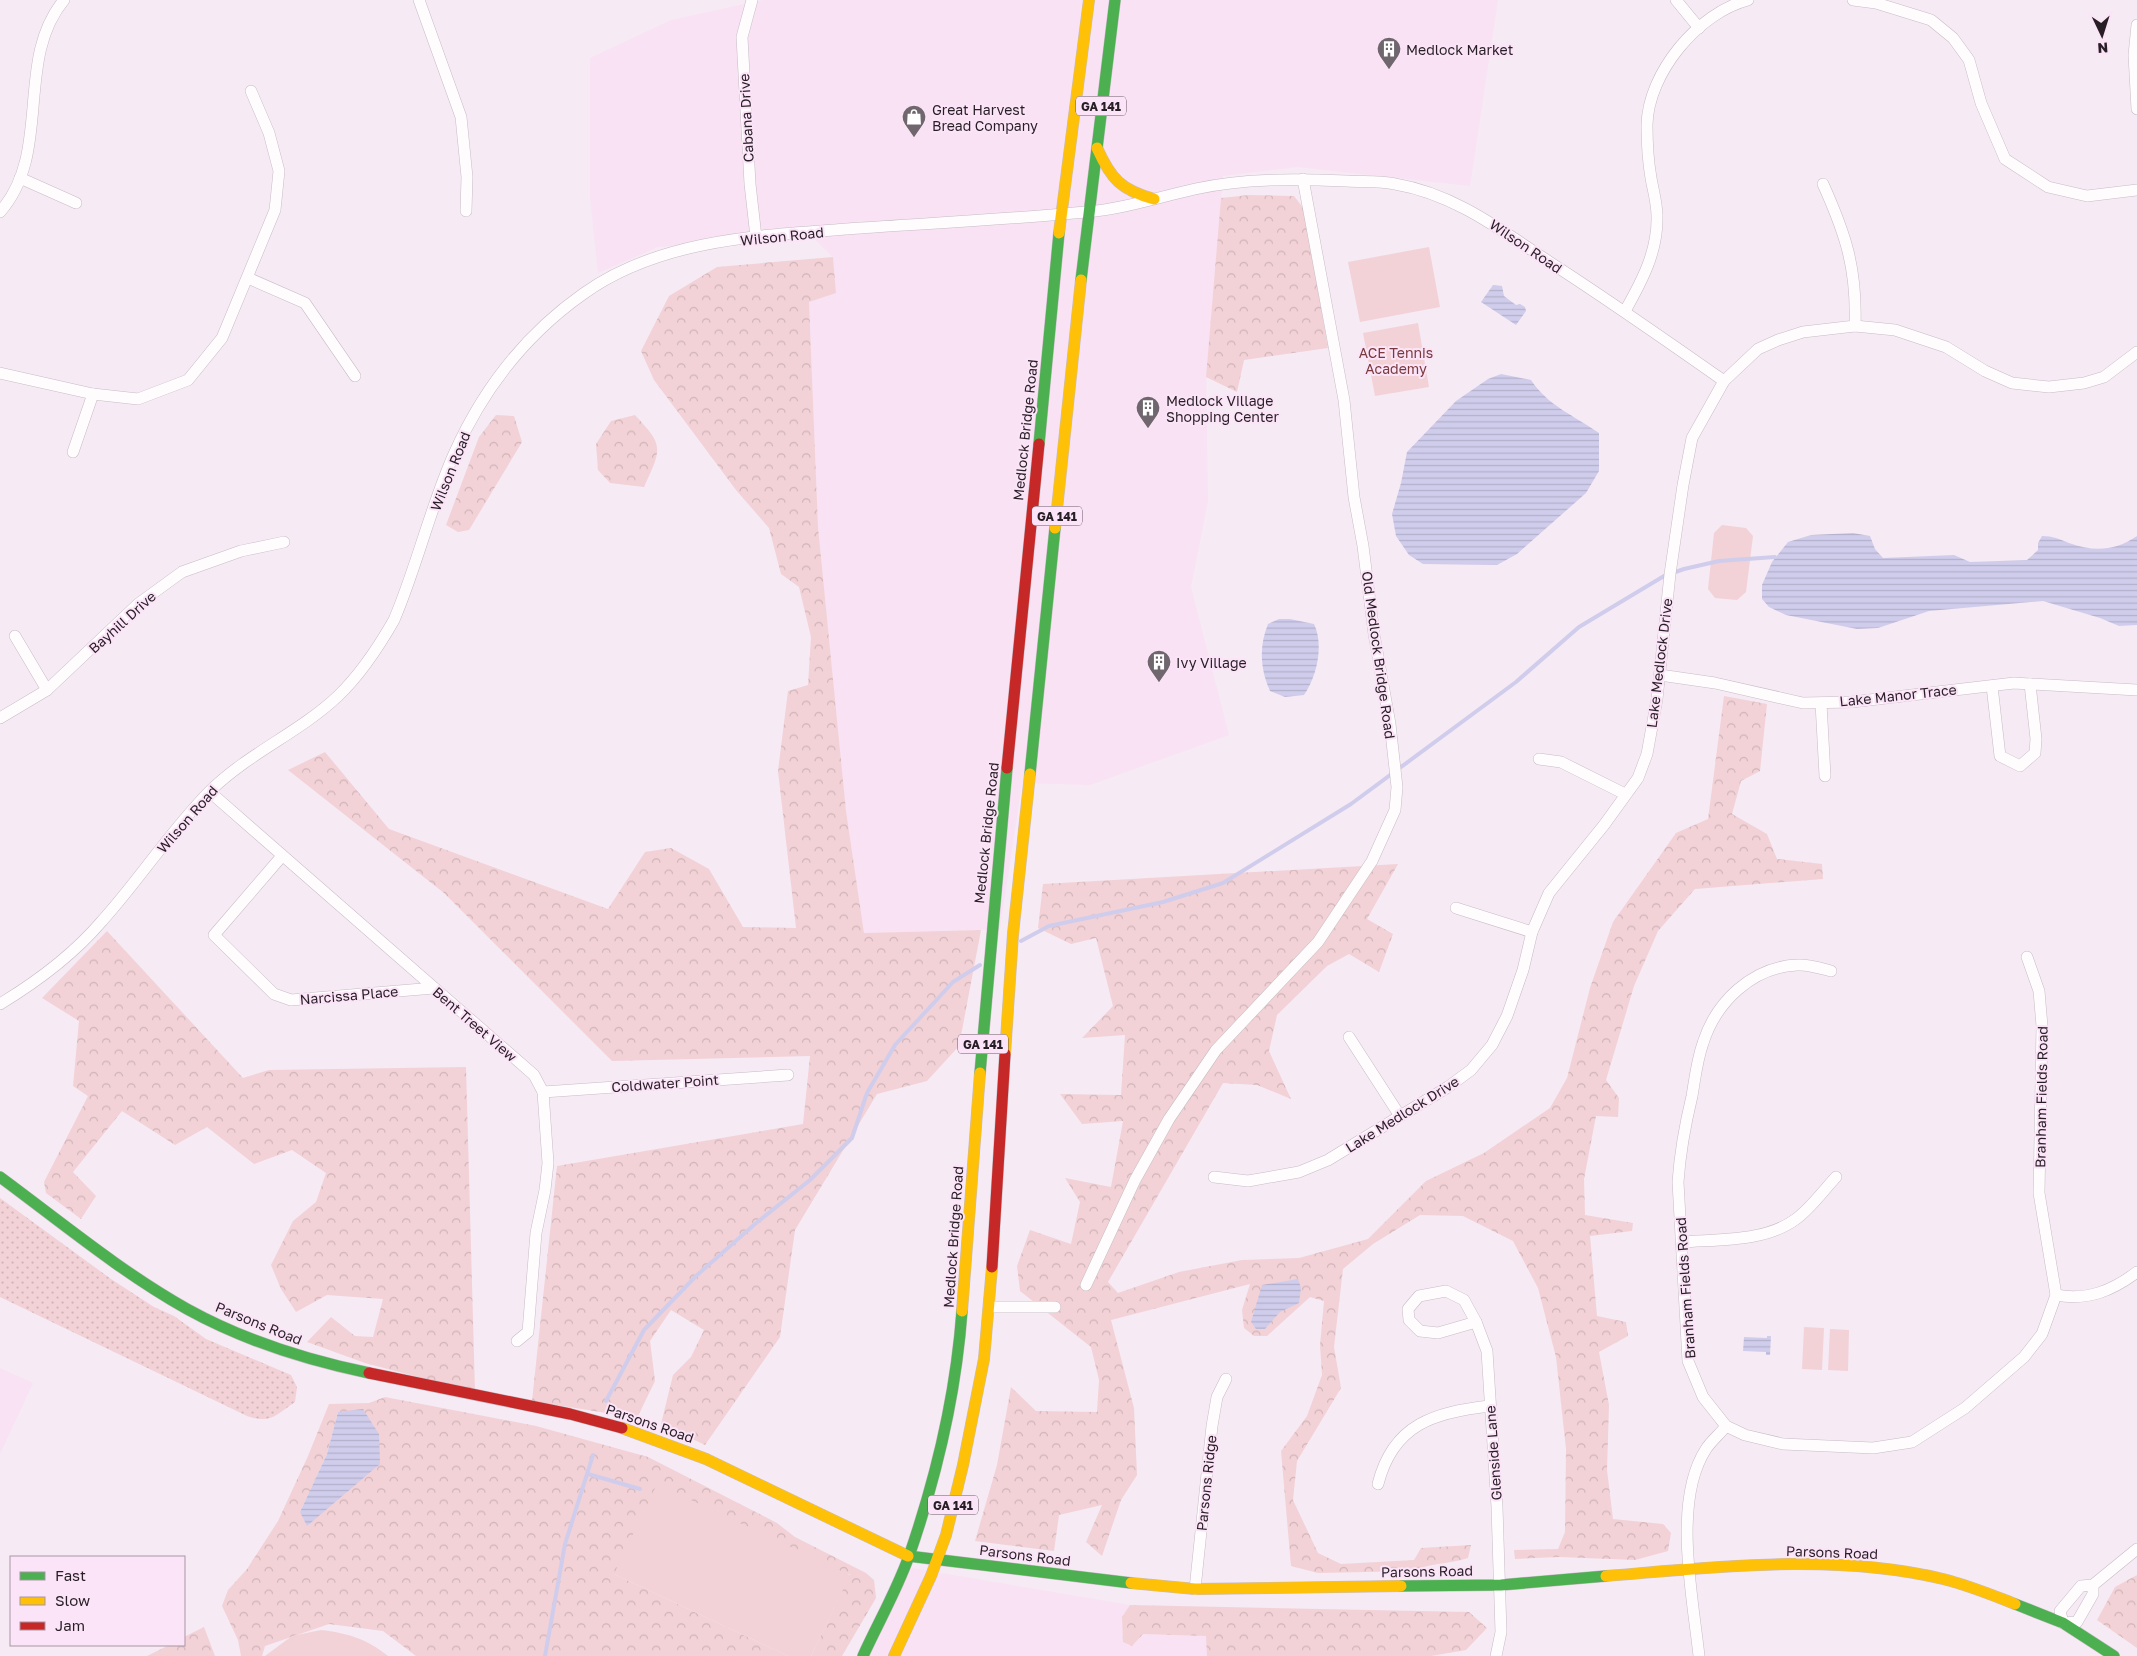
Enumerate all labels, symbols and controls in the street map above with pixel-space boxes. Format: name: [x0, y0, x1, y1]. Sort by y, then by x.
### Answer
north arrow: [2077, 10, 2127, 60]
building icon: Medlock Market: [1376, 36, 1402, 70]
text: N: [2097, 40, 2109, 57]
place label: Medlock Market: [1406, 41, 1513, 58]
street label: Cabana Drive: [735, 73, 757, 163]
road number: GA 141: [1076, 96, 1126, 115]
place label: Great Harvest Bread Company: [932, 101, 1038, 134]
shop icon: Great Harvest Bread Company: [901, 104, 927, 138]
street label: Wilson Road: [1486, 215, 1566, 277]
street label: Wilson Road: [739, 223, 825, 249]
park label: ACE Tennis Academy: [1359, 344, 1433, 377]
street label: Medlock Bridge Road: [1009, 358, 1041, 502]
place label: Medlock Village Shopping Center: [1166, 392, 1279, 425]
building icon: Medlock Village Shopping Center: [1135, 395, 1161, 429]
street label: Wilson Road: [426, 429, 474, 513]
road number: GA 141: [1032, 506, 1082, 526]
street label: Old Medlock Bridge Road: [1359, 570, 1399, 740]
street label: Bayhill Drive: [85, 587, 159, 657]
street label: Lake Medlock Drive: [1643, 597, 1675, 729]
building icon: Ivy Village: [1146, 649, 1172, 683]
place label: Ivy Village: [1176, 654, 1247, 671]
street label: Lake Manor Trace: [1839, 680, 1957, 710]
street label: Medlock Bridge Road: [970, 761, 1002, 905]
street label: Wilson Road: [153, 782, 221, 856]
street label: Narcissa Place: [299, 982, 399, 1008]
street label: Bent Treet View: [430, 983, 520, 1065]
street label: Branham Fields Road: [2031, 1026, 2051, 1168]
road number: GA 141: [958, 1034, 1008, 1054]
street label: Coldwater Point: [611, 1071, 719, 1095]
street label: Lake Medlock Drive: [1342, 1072, 1462, 1156]
street label: Medlock Bridge Road: [940, 1165, 966, 1309]
street label: Branham Fields Road: [1672, 1217, 1698, 1359]
street label: Parsons Road: [213, 1298, 305, 1348]
street label: Parsons Road: [604, 1400, 696, 1446]
street label: Glenside Lane: [1481, 1405, 1505, 1501]
street label: Parsons Ridge: [1193, 1434, 1219, 1532]
road number: GA 141: [928, 1496, 978, 1514]
street label: Parsons Road: [978, 1541, 1072, 1569]
street label: Parsons Road: [1786, 1542, 1878, 1562]
legend: [10, 1556, 185, 1646]
street label: Parsons Road: [1381, 1562, 1473, 1580]
text: Fast: [55, 1566, 86, 1584]
text: Slow: [55, 1591, 90, 1609]
text: Jam: [55, 1616, 85, 1634]

